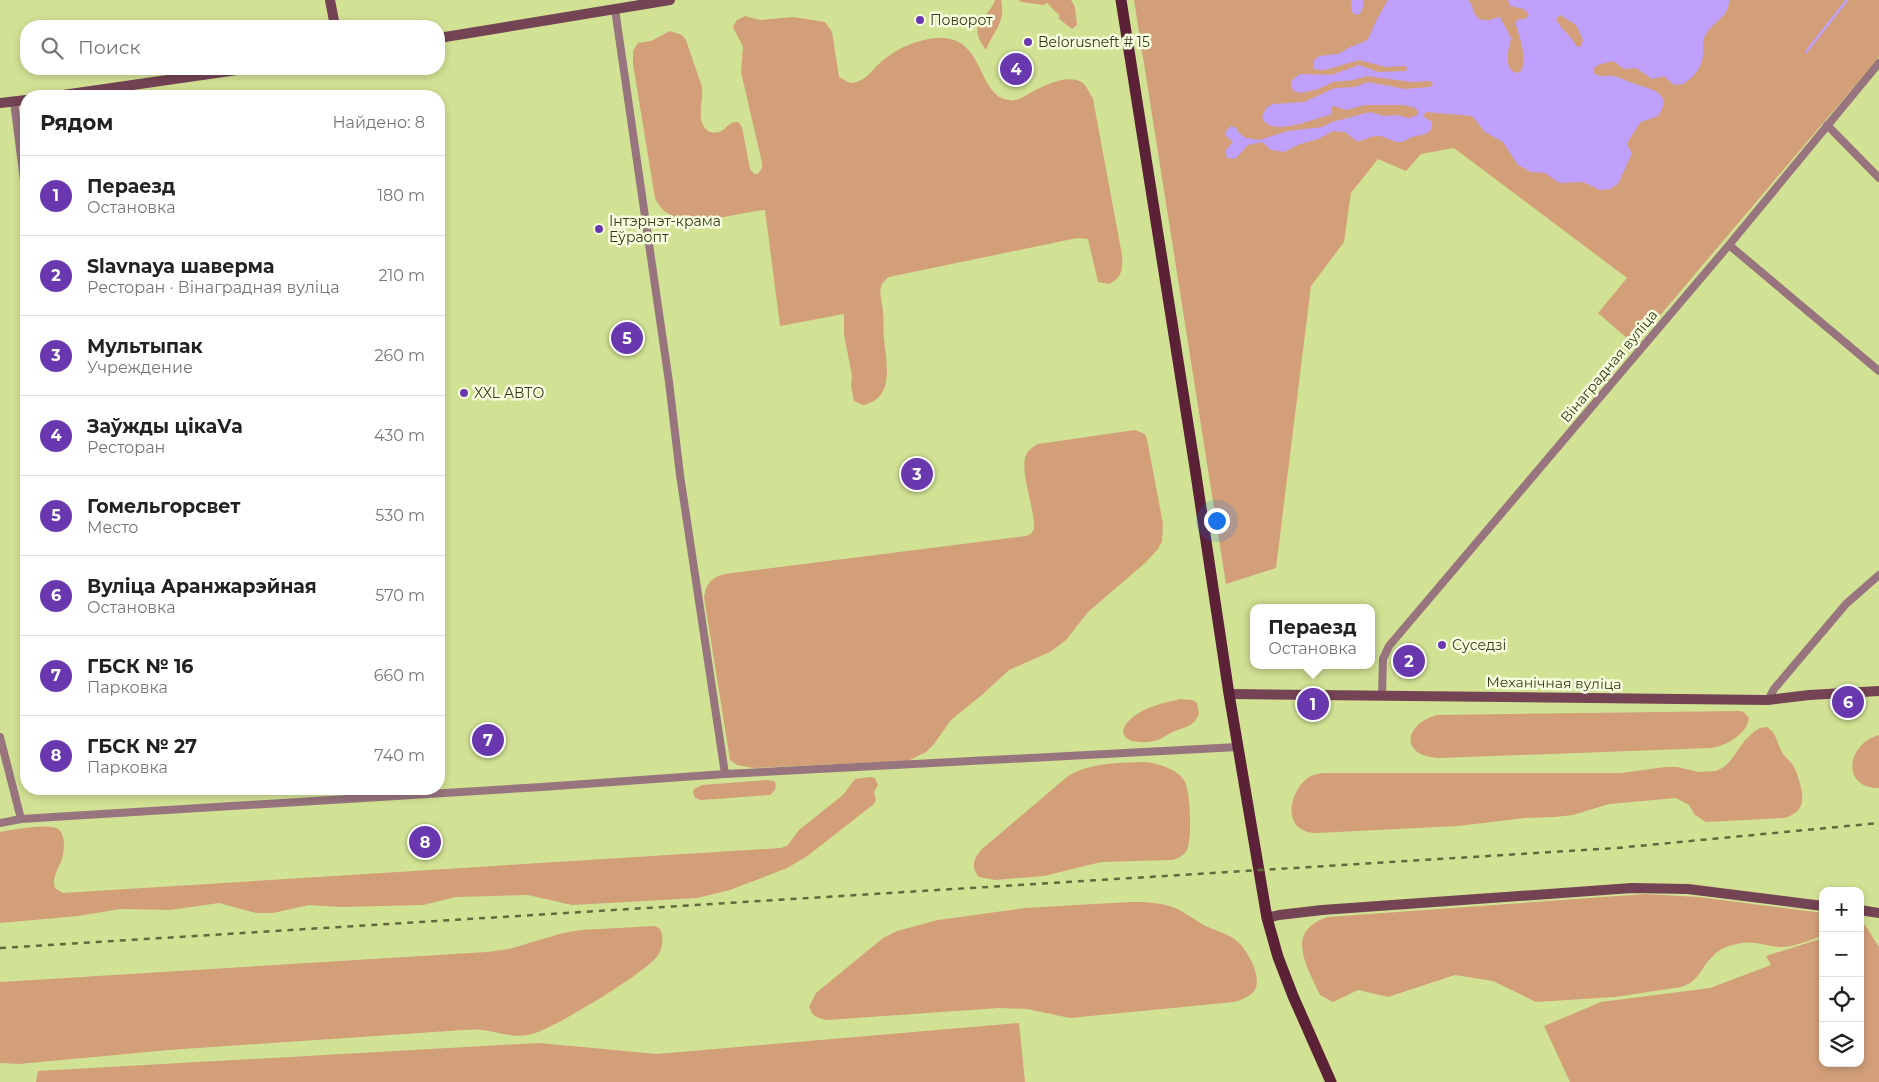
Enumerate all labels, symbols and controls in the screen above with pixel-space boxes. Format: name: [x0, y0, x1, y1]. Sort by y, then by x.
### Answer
place label: Поворот: [930, 11, 993, 29]
marker: Поворот: [914, 14, 926, 26]
search box: [20, 20, 445, 75]
place label: Belorusneft # 15: [1038, 33, 1150, 51]
icon: search: [38, 34, 66, 62]
text: Поиск: [78, 36, 141, 59]
marker: Belorusneft # 15: [1022, 36, 1034, 48]
pin: 4: [1000, 50, 1032, 88]
text: Рядом: [40, 110, 113, 135]
text: Найдено: 8: [332, 113, 425, 132]
text: Пераезд: [87, 175, 175, 198]
text: 1: [53, 186, 59, 205]
text: 180 m: [377, 186, 425, 205]
text: Остановка: [87, 198, 176, 217]
place label: Інтэрнэт-крама Еўраопт: [609, 212, 721, 246]
marker: Інтэрнэт-крама Еўраопт: [593, 223, 605, 235]
text: Slavnaya шаверма: [87, 255, 275, 278]
text: 2: [51, 266, 61, 285]
text: 210 m: [378, 266, 425, 285]
text: Ресторан · Вінаградная вуліца: [87, 278, 340, 297]
street label: Вінаградная вуліца: [1557, 306, 1661, 426]
pin: 5: [611, 319, 643, 357]
text: Мультыпак: [87, 335, 203, 358]
text: 3: [51, 346, 61, 365]
text: 260 m: [374, 346, 425, 365]
text: Учреждение: [87, 358, 193, 377]
place label: XXL АВТО: [474, 384, 544, 402]
marker: XXL АВТО: [458, 387, 470, 399]
text: Заўжды цікаVа: [87, 415, 243, 438]
text: 4: [50, 426, 62, 445]
text: 430 m: [374, 426, 425, 445]
text: Ресторан: [87, 438, 165, 457]
pin: 3: [901, 455, 933, 493]
text: Гомельгорсвет: [87, 495, 240, 518]
text: 5: [51, 506, 61, 525]
text: 530 m: [375, 506, 425, 525]
your location: [1204, 508, 1230, 534]
text: Место: [87, 518, 139, 537]
text: Вуліца Аранжарэйная: [87, 575, 317, 598]
text: 6: [51, 586, 61, 605]
text: 570 m: [375, 586, 425, 605]
text: Остановка: [87, 598, 176, 617]
popup: [1250, 604, 1375, 669]
text: Пераезд: [1268, 616, 1357, 639]
place label: Суседзі: [1452, 636, 1506, 654]
text: Остановка: [1268, 639, 1357, 658]
marker: Суседзі: [1436, 639, 1448, 651]
pin: 2: [1393, 642, 1425, 680]
text: ГБСК № 16: [87, 655, 193, 678]
text: 7: [51, 666, 61, 685]
text: 660 m: [374, 666, 425, 685]
street label: Механічная вуліца: [1486, 673, 1622, 693]
text: Парковка: [87, 678, 168, 697]
pin: 6: [1832, 683, 1864, 721]
pin: 1: [1297, 685, 1329, 723]
pin: 7: [472, 721, 504, 759]
text: ГБСК № 27: [87, 735, 197, 758]
text: 8: [51, 746, 61, 765]
text: 740 m: [374, 746, 425, 765]
text: Парковка: [87, 758, 168, 777]
pin: 8: [409, 823, 441, 861]
map controls: [1819, 887, 1864, 1067]
button: +: [1819, 887, 1864, 932]
button: −: [1819, 932, 1864, 977]
button: locate: [1819, 977, 1864, 1022]
button: layers: [1819, 1022, 1864, 1067]

